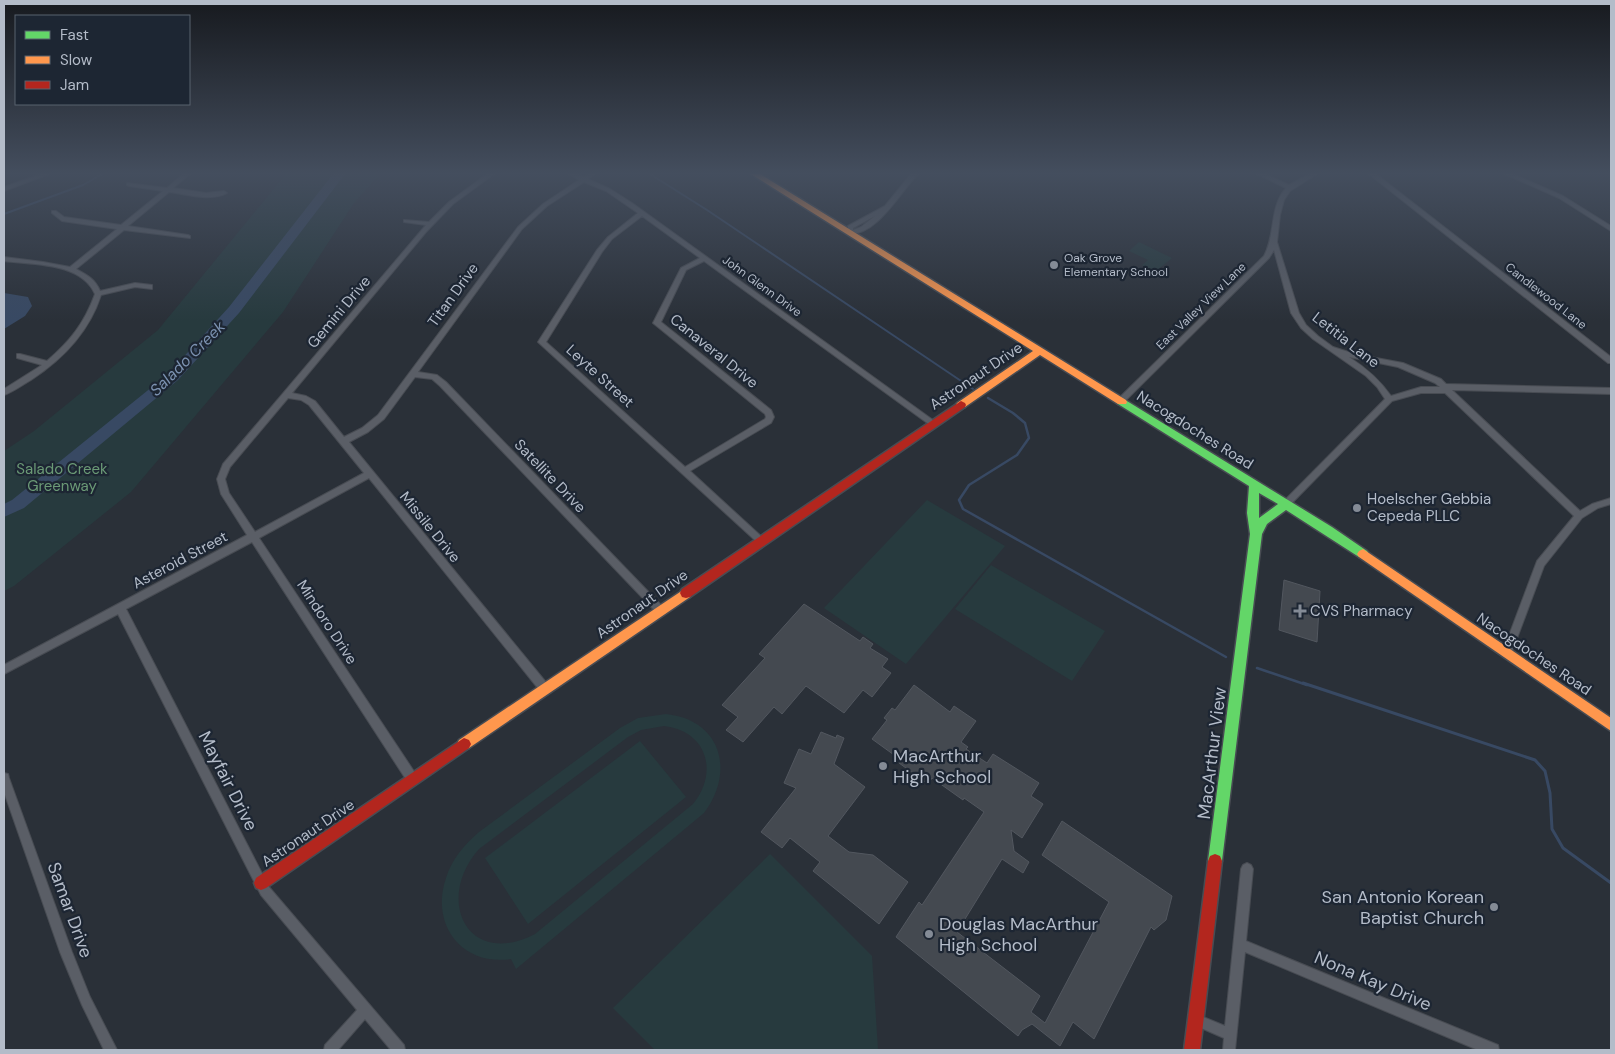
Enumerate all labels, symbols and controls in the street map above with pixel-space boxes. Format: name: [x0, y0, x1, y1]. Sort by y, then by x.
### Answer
legend: [15, 15, 190, 105]
text: Fast: [60, 25, 89, 45]
text: Slow: [60, 50, 93, 70]
text: Jam: [60, 75, 89, 95]
place label: Oak Grove Elementary School: [1064, 250, 1168, 280]
street label: John Glenn Drive: [719, 252, 805, 320]
street label: Titan Drive: [423, 259, 483, 331]
marker: Oak Grove Elementary School: [1048, 259, 1060, 271]
street label: East Valley View Lane: [1153, 259, 1249, 353]
street label: Candlewood Lane: [1502, 259, 1590, 333]
street label: Gemini Drive: [303, 272, 375, 352]
street label: Letitia Lane: [1308, 307, 1384, 373]
street label: Canaveral Drive: [666, 309, 762, 393]
water label: Salado Creek: [145, 316, 230, 401]
street label: Astronaut Drive: [926, 338, 1026, 414]
street label: Leyte Street: [562, 340, 638, 412]
street label: Nacogdoches Road: [1133, 386, 1257, 474]
street label: Satellite Drive: [510, 435, 590, 517]
park label: Salado Creek Greenway: [16, 459, 108, 496]
street label: Missile Drive: [395, 487, 465, 567]
place label: Hoelscher Gebbia Cepeda PLLC: [1367, 489, 1491, 526]
marker: Hoelscher Gebbia Cepeda PLLC: [1351, 502, 1363, 514]
street label: Asteroid Street: [129, 526, 231, 593]
street label: Astronaut Drive: [592, 565, 692, 643]
street label: Mindoro Drive: [292, 576, 362, 668]
place label: CVS Pharmacy: [1310, 601, 1413, 621]
marker: CVS Pharmacy: [1294, 605, 1306, 617]
street label: Nacogdoches Road: [1473, 608, 1595, 700]
street label: MacArthur View: [1192, 685, 1232, 820]
street label: Mayfair Drive: [193, 727, 263, 835]
place label: MacArthur High School: [893, 744, 991, 789]
marker: MacArthur High School: [877, 760, 889, 772]
street label: Astronaut Drive: [258, 795, 358, 871]
street label: Samar Drive: [42, 859, 98, 961]
place label: San Antonio Korean Baptist Church: [1322, 885, 1484, 930]
marker: San Antonio Korean Baptist Church: [1488, 901, 1500, 913]
place label: Douglas MacArthur High School: [939, 912, 1099, 957]
marker: Douglas MacArthur High School: [923, 928, 935, 940]
street label: Nona Kay Drive: [1311, 946, 1435, 1016]

